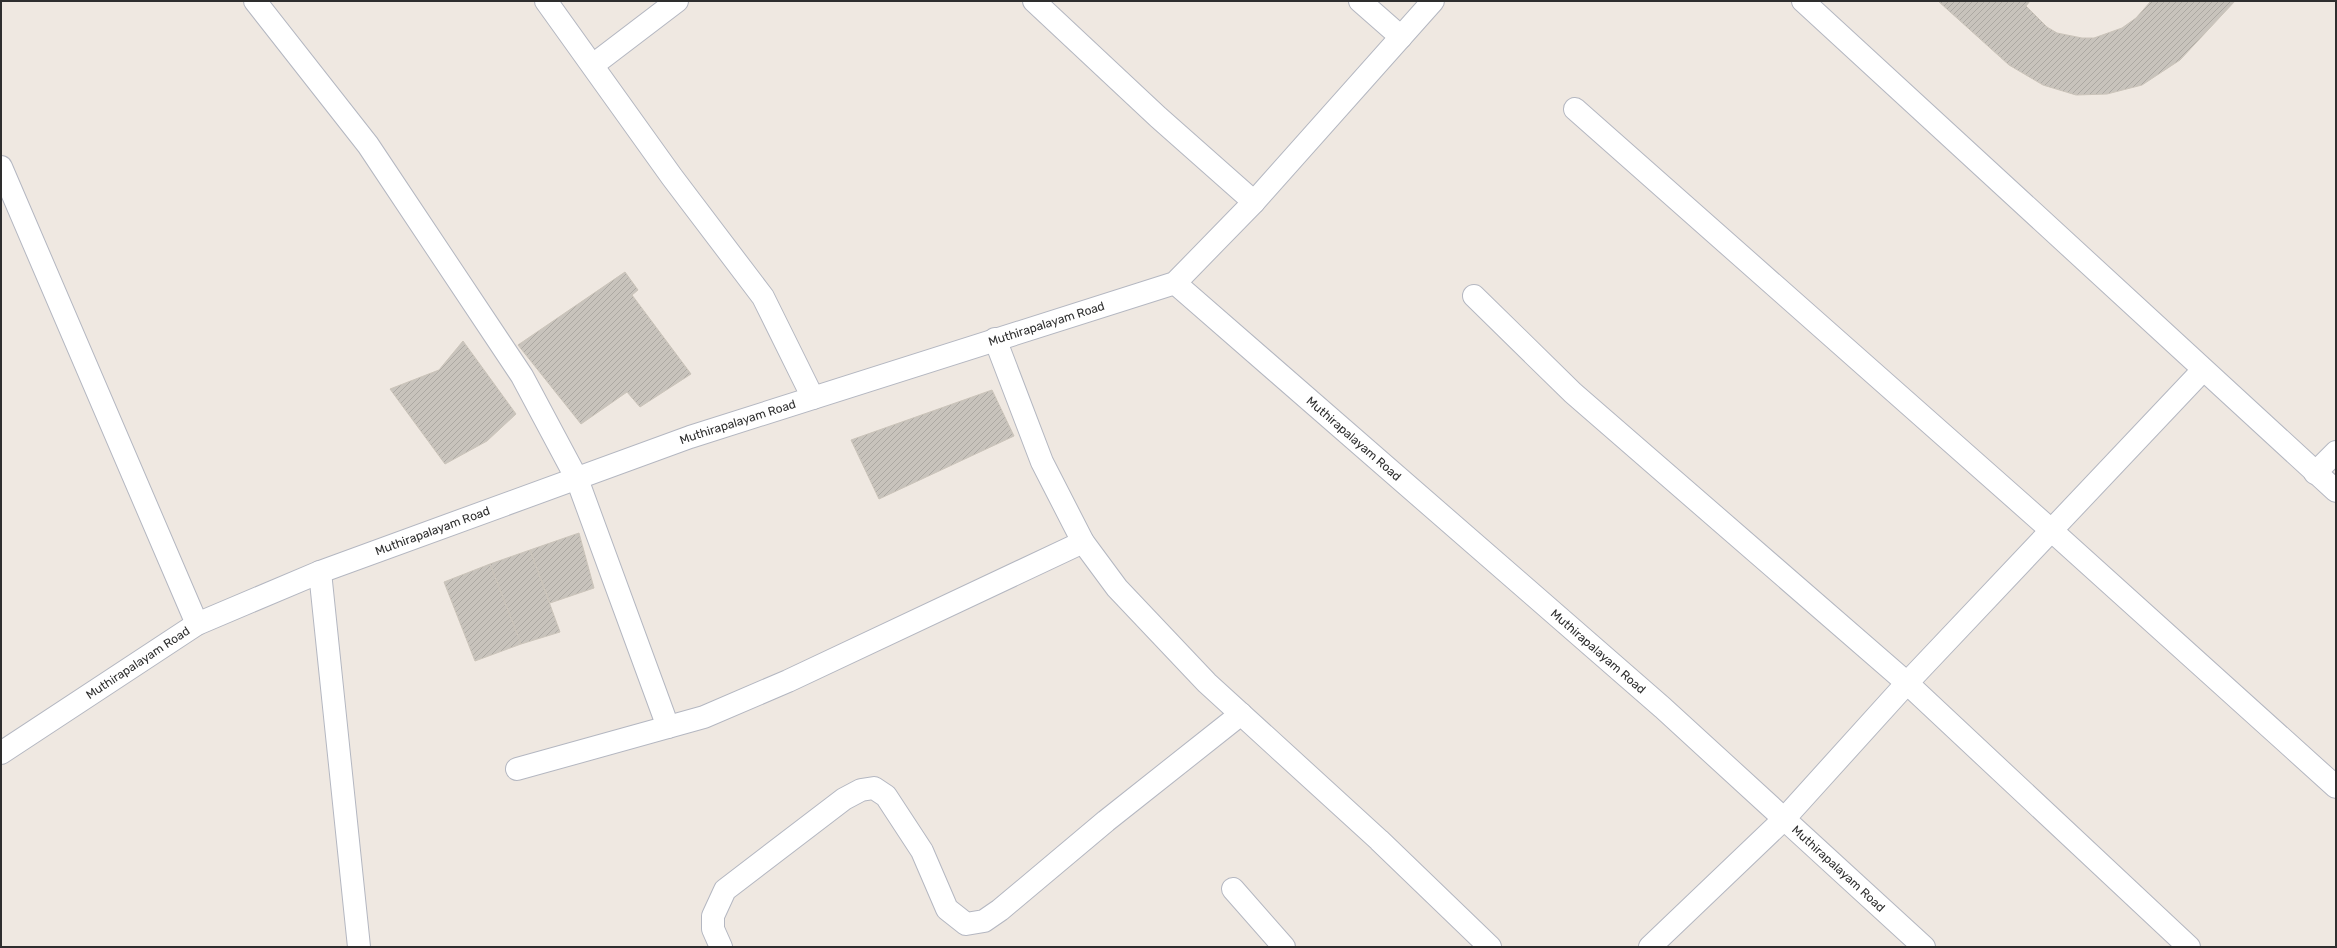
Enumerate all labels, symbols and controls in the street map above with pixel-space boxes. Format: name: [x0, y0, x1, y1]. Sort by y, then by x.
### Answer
street label: Muthirapalayam Road: [987, 299, 1106, 349]
street label: Muthirapalayam Road: [1303, 394, 1404, 484]
street label: Muthirapalayam Road: [678, 397, 797, 447]
street label: Muthirapalayam Road: [373, 504, 492, 558]
street label: Muthirapalayam Road: [1548, 606, 1648, 696]
street label: Muthirapalayam Road: [84, 624, 192, 702]
street label: Muthirapalayam Road: [1789, 823, 1888, 915]

